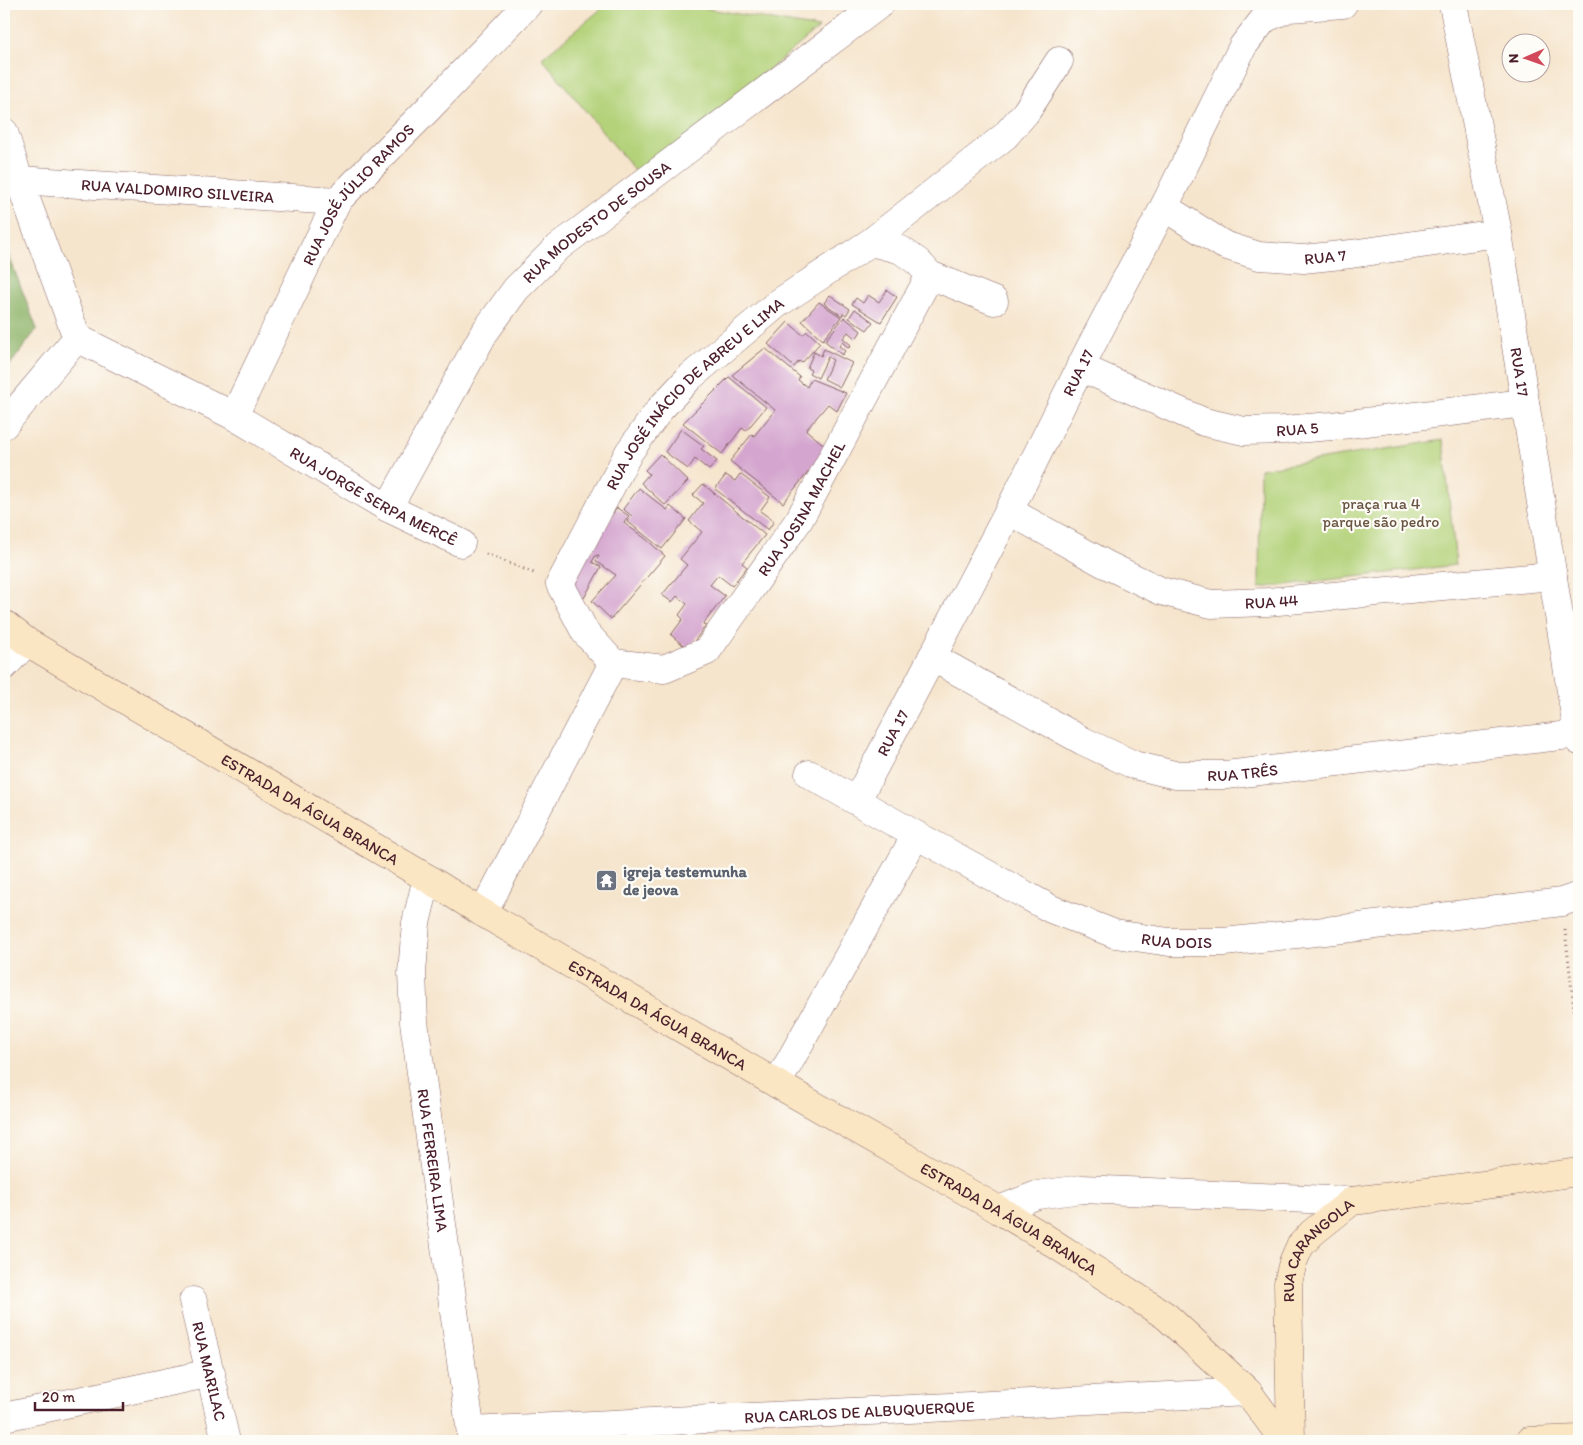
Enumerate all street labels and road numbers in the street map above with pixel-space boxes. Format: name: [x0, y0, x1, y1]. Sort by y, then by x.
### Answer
street label: RUA JOSÉ JÚLIO RAMOS: [299, 120, 418, 269]
street label: RUA MODESTO DE SOUSA: [519, 157, 674, 287]
street label: RUA VALDOMIRO SILVEIRA: [80, 175, 275, 207]
street label: RUA 7: [1303, 246, 1347, 269]
street label: RUA JOSÉ INÁCIO DE ABREU E LIMA: [602, 293, 787, 493]
street label: RUA 17: [1059, 346, 1098, 399]
street label: RUA 17: [1506, 346, 1533, 398]
street label: RUA 5: [1276, 418, 1319, 440]
street label: RUA JOSINA MACHEL: [754, 438, 849, 580]
street label: RUA JORGE SERPA MERCÊ: [286, 443, 460, 550]
street label: RUA 44: [1244, 590, 1299, 613]
street label: RUA 17: [873, 707, 913, 759]
street label: ESTRADA DA ÁGUA BRANCA: [218, 750, 402, 869]
street label: RUA TRÊS: [1207, 760, 1279, 785]
street label: RUA DOIS: [1140, 929, 1212, 952]
street label: ESTRADA DA ÁGUA BRANCA: [565, 956, 750, 1074]
street label: RUA FERREIRA LIMA: [413, 1087, 452, 1233]
street label: ESTRADA DA ÁGUA BRANCA: [917, 1158, 1101, 1279]
street label: RUA CARANGOLA: [1279, 1194, 1358, 1302]
street label: RUA MARILAC: [188, 1319, 230, 1423]
street label: RUA CARLOS DE ALBUQUERQUE: [744, 1397, 975, 1427]

